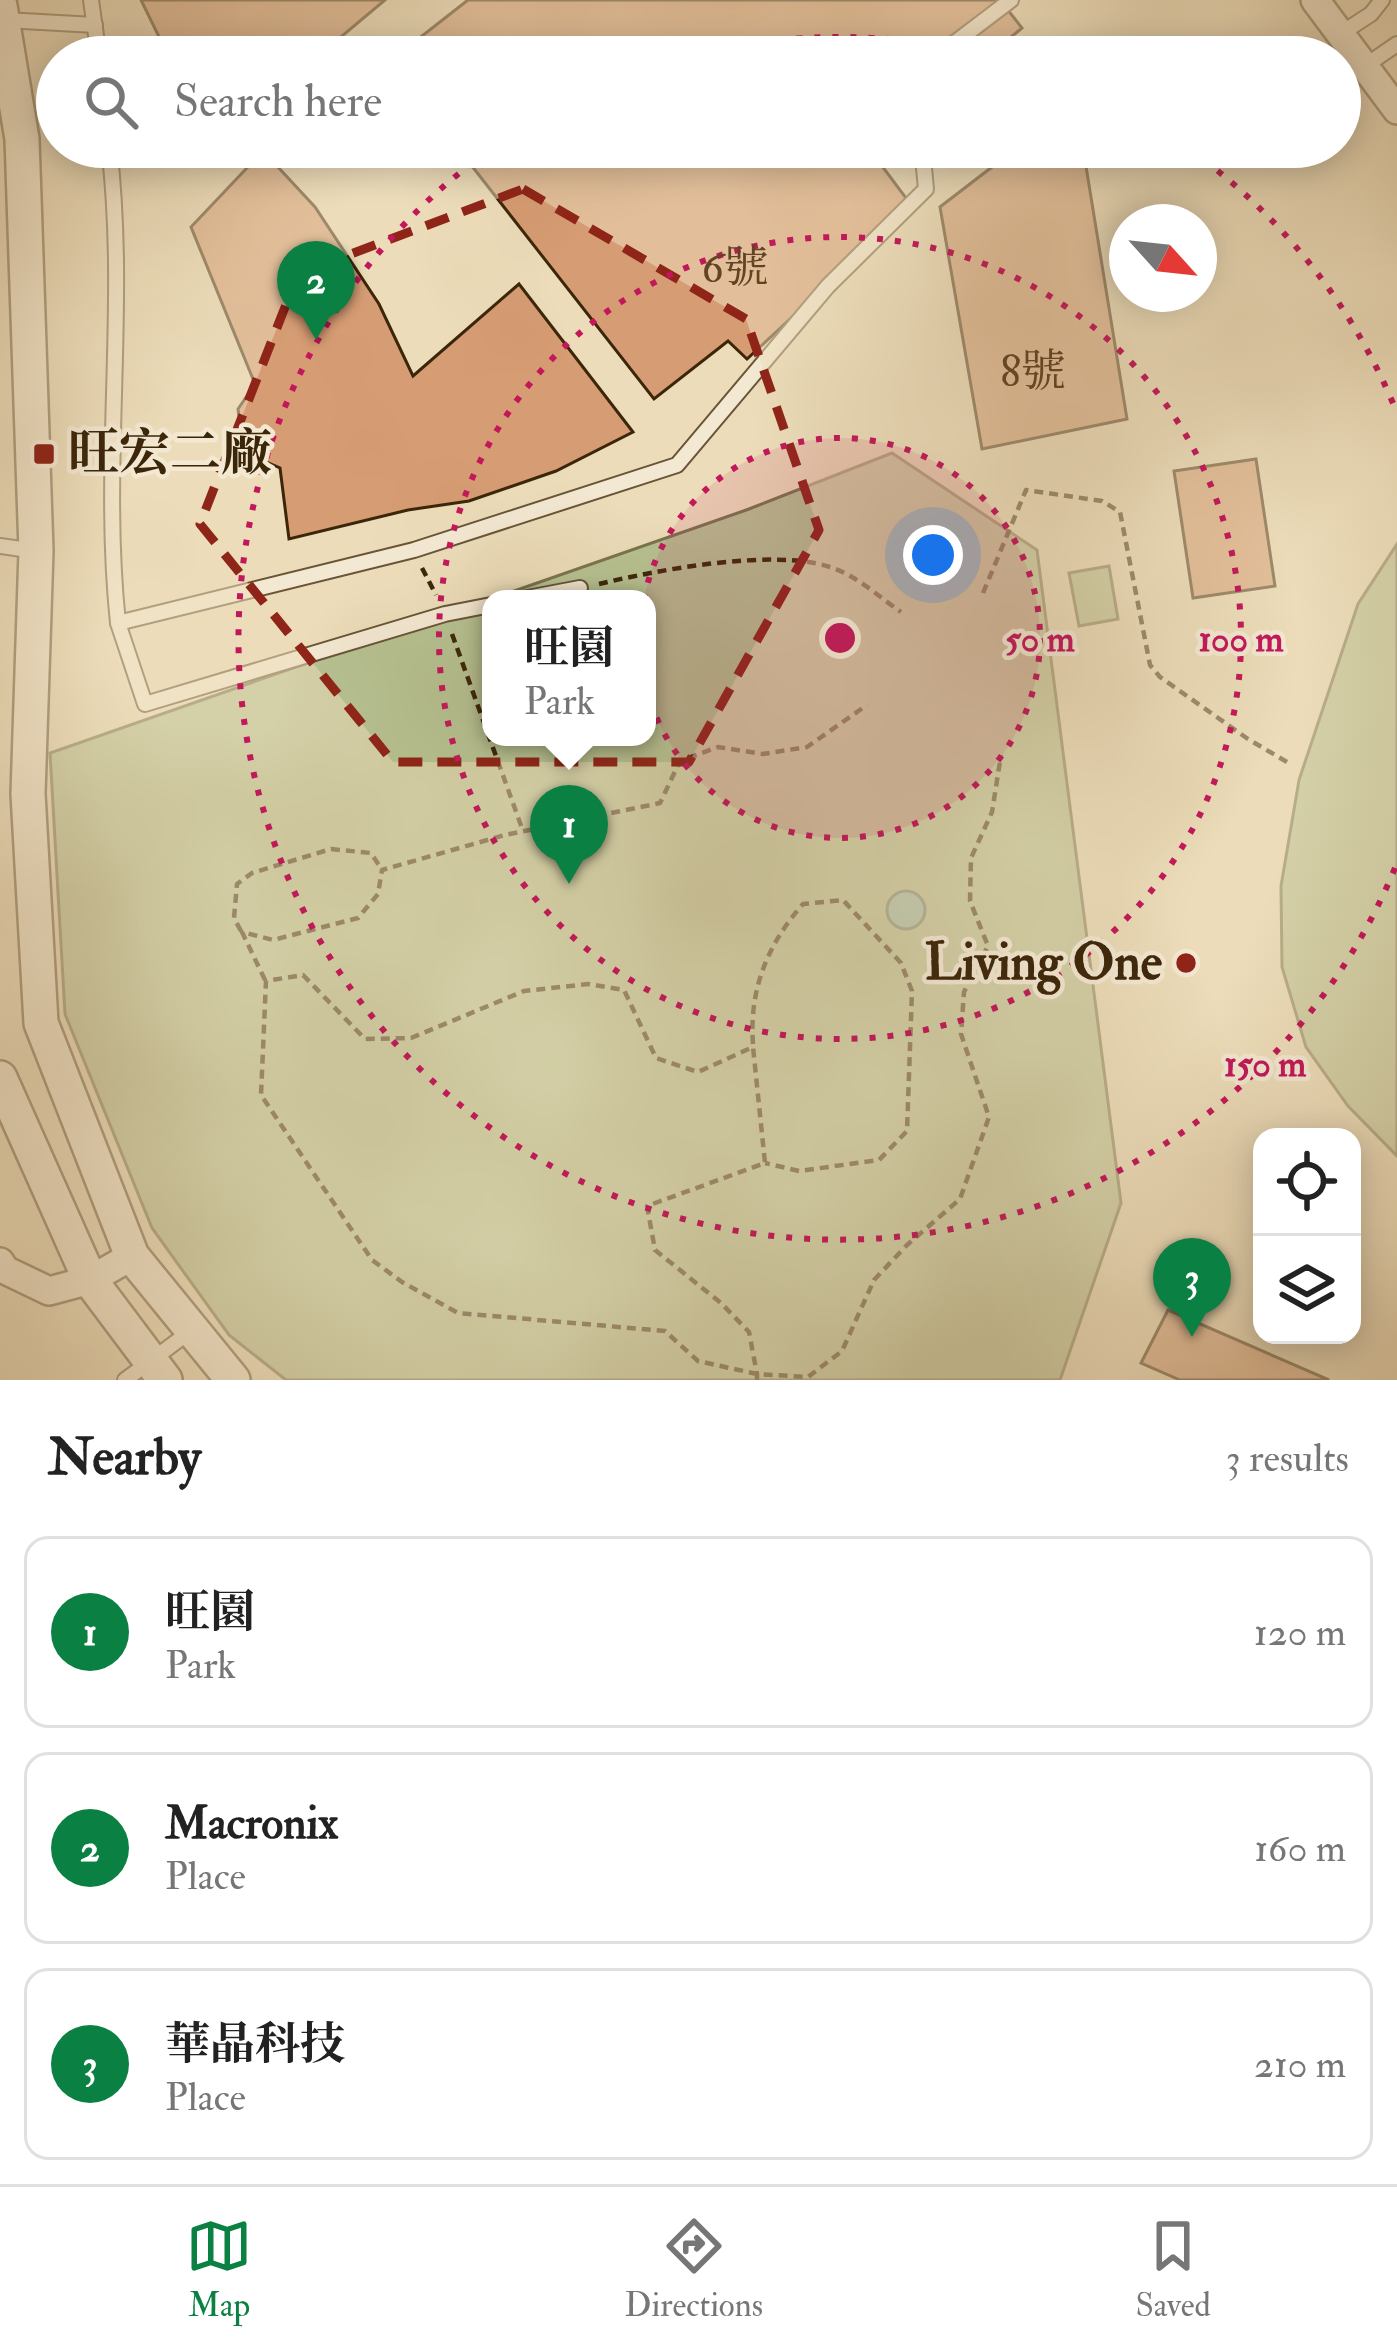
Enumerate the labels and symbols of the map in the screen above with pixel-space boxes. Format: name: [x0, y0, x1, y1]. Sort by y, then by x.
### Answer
north arrow: [1109, 204, 1217, 312]
house number: 6號: [701, 240, 769, 296]
pin: 2: [277, 241, 355, 340]
house number: 8號: [1000, 344, 1066, 400]
place label: 旺宏二廠: [68, 422, 272, 486]
marker: 旺宏二廠: [31, 441, 57, 467]
your location: [903, 525, 963, 585]
centre of rings: [819, 617, 861, 659]
text: 50 m: [1005, 617, 1075, 662]
text: 100 m: [1198, 617, 1284, 662]
pin: 1: [530, 785, 608, 884]
place label: Living One: [925, 931, 1163, 995]
marker: Living One: [1173, 950, 1199, 976]
text: 150 m: [1224, 1042, 1306, 1087]
pin: 3: [1153, 1238, 1231, 1337]

